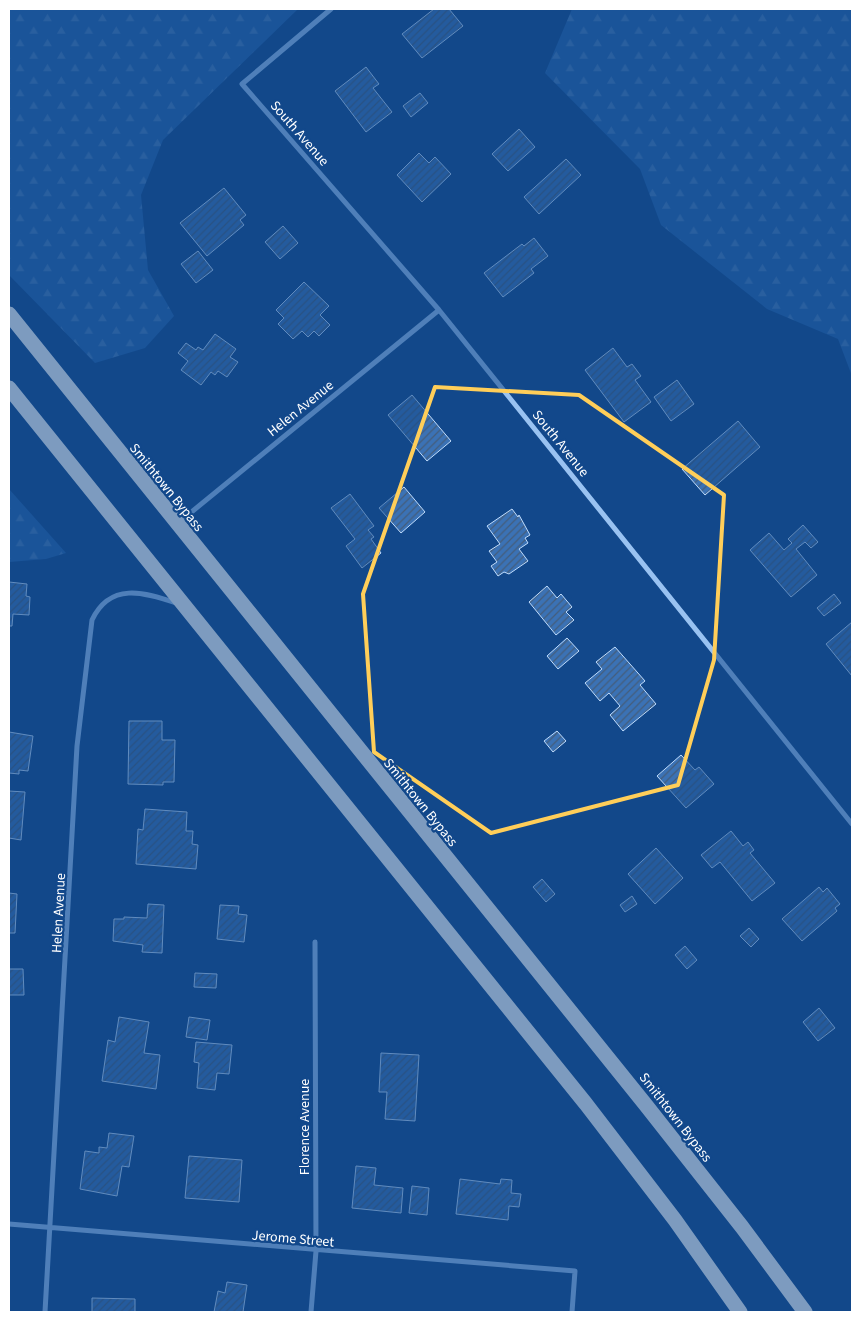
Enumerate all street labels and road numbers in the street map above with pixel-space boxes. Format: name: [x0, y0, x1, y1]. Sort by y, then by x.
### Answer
street label: South Avenue: [265, 97, 333, 171]
street label: Helen Avenue: [263, 376, 338, 442]
street label: South Avenue: [527, 406, 594, 481]
street label: Smithtown Bypass: [124, 439, 208, 536]
street label: Smithtown Bypass: [378, 754, 462, 851]
street label: Helen Avenue: [47, 872, 71, 954]
street label: Smithtown Bypass: [634, 1069, 717, 1167]
street label: Florence Avenue: [295, 1079, 315, 1175]
street label: Jerome Street: [251, 1225, 335, 1253]

